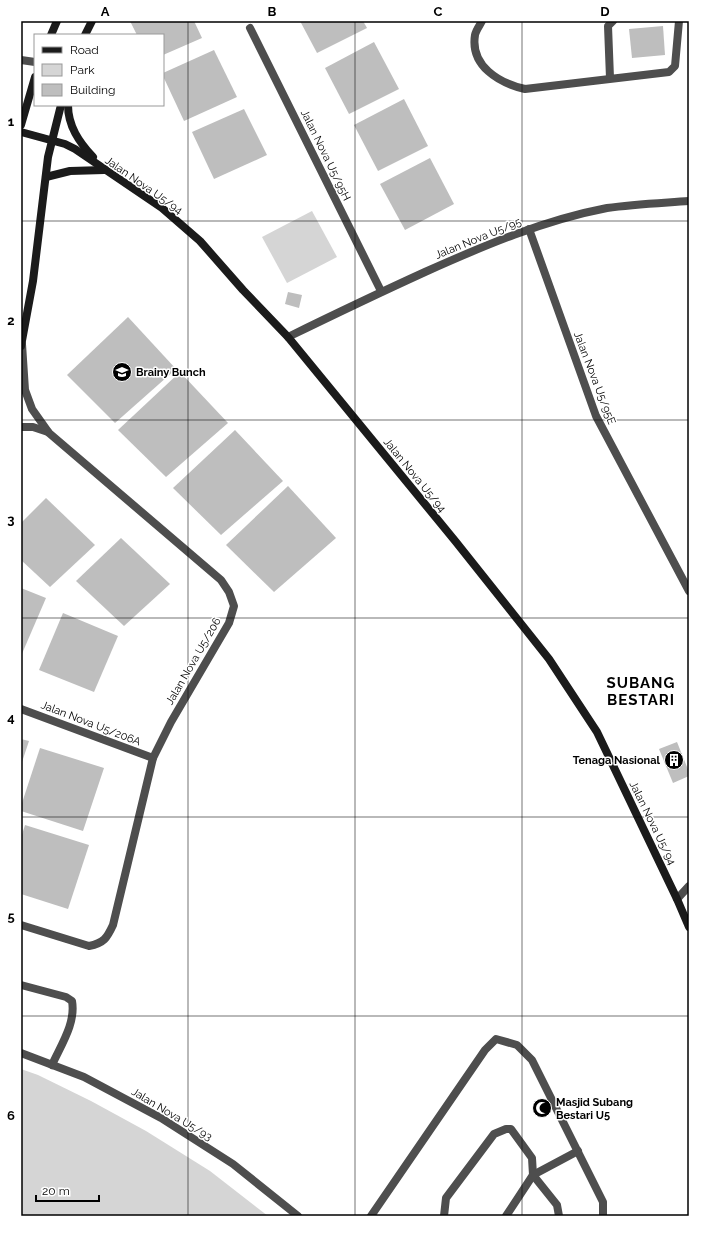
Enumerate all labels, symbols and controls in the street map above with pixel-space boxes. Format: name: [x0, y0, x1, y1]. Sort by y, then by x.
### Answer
text: A: [101, 4, 110, 19]
text: B: [268, 4, 277, 19]
text: C: [434, 4, 443, 19]
text: D: [600, 4, 610, 19]
legend: [34, 34, 164, 106]
text: Road: [70, 43, 99, 57]
text: Park: [70, 63, 95, 77]
text: Building: [70, 83, 116, 97]
street label: Jalan Nova U5/95H: [298, 108, 353, 203]
text: 1: [8, 114, 15, 129]
street label: Jalan Nova U5/94: [102, 154, 185, 217]
street label: Jalan Nova U5/95: [433, 215, 523, 262]
text: 2: [7, 313, 15, 328]
street label: Jalan Nova U5/95E: [571, 330, 618, 427]
school or university icon: Brainy Bunch: [111, 361, 133, 383]
place label: Brainy Bunch: [136, 366, 206, 379]
street label: Jalan Nova U5/94: [381, 436, 449, 515]
text: 3: [7, 512, 15, 527]
street label: Jalan Nova U5/206: [163, 615, 224, 707]
district label: SUBANG BESTARI: [607, 674, 675, 709]
street label: Jalan Nova U5/206A: [39, 698, 143, 749]
text: 4: [7, 710, 15, 725]
building icon: Tenaga Nasional: [663, 749, 685, 771]
place label: Tenaga Nasional: [573, 754, 661, 767]
street label: Jalan Nova U5/94: [627, 779, 678, 867]
text: 5: [7, 909, 15, 924]
street label: Jalan Nova U5/93: [129, 1085, 214, 1144]
place label: Masjid Subang Bestari U5: [556, 1096, 633, 1122]
mosque icon: Masjid Subang Bestari U5: [531, 1097, 553, 1119]
text: 6: [7, 1108, 15, 1123]
scale bar: [36, 1177, 99, 1203]
text: 20 m: [42, 1184, 70, 1198]

